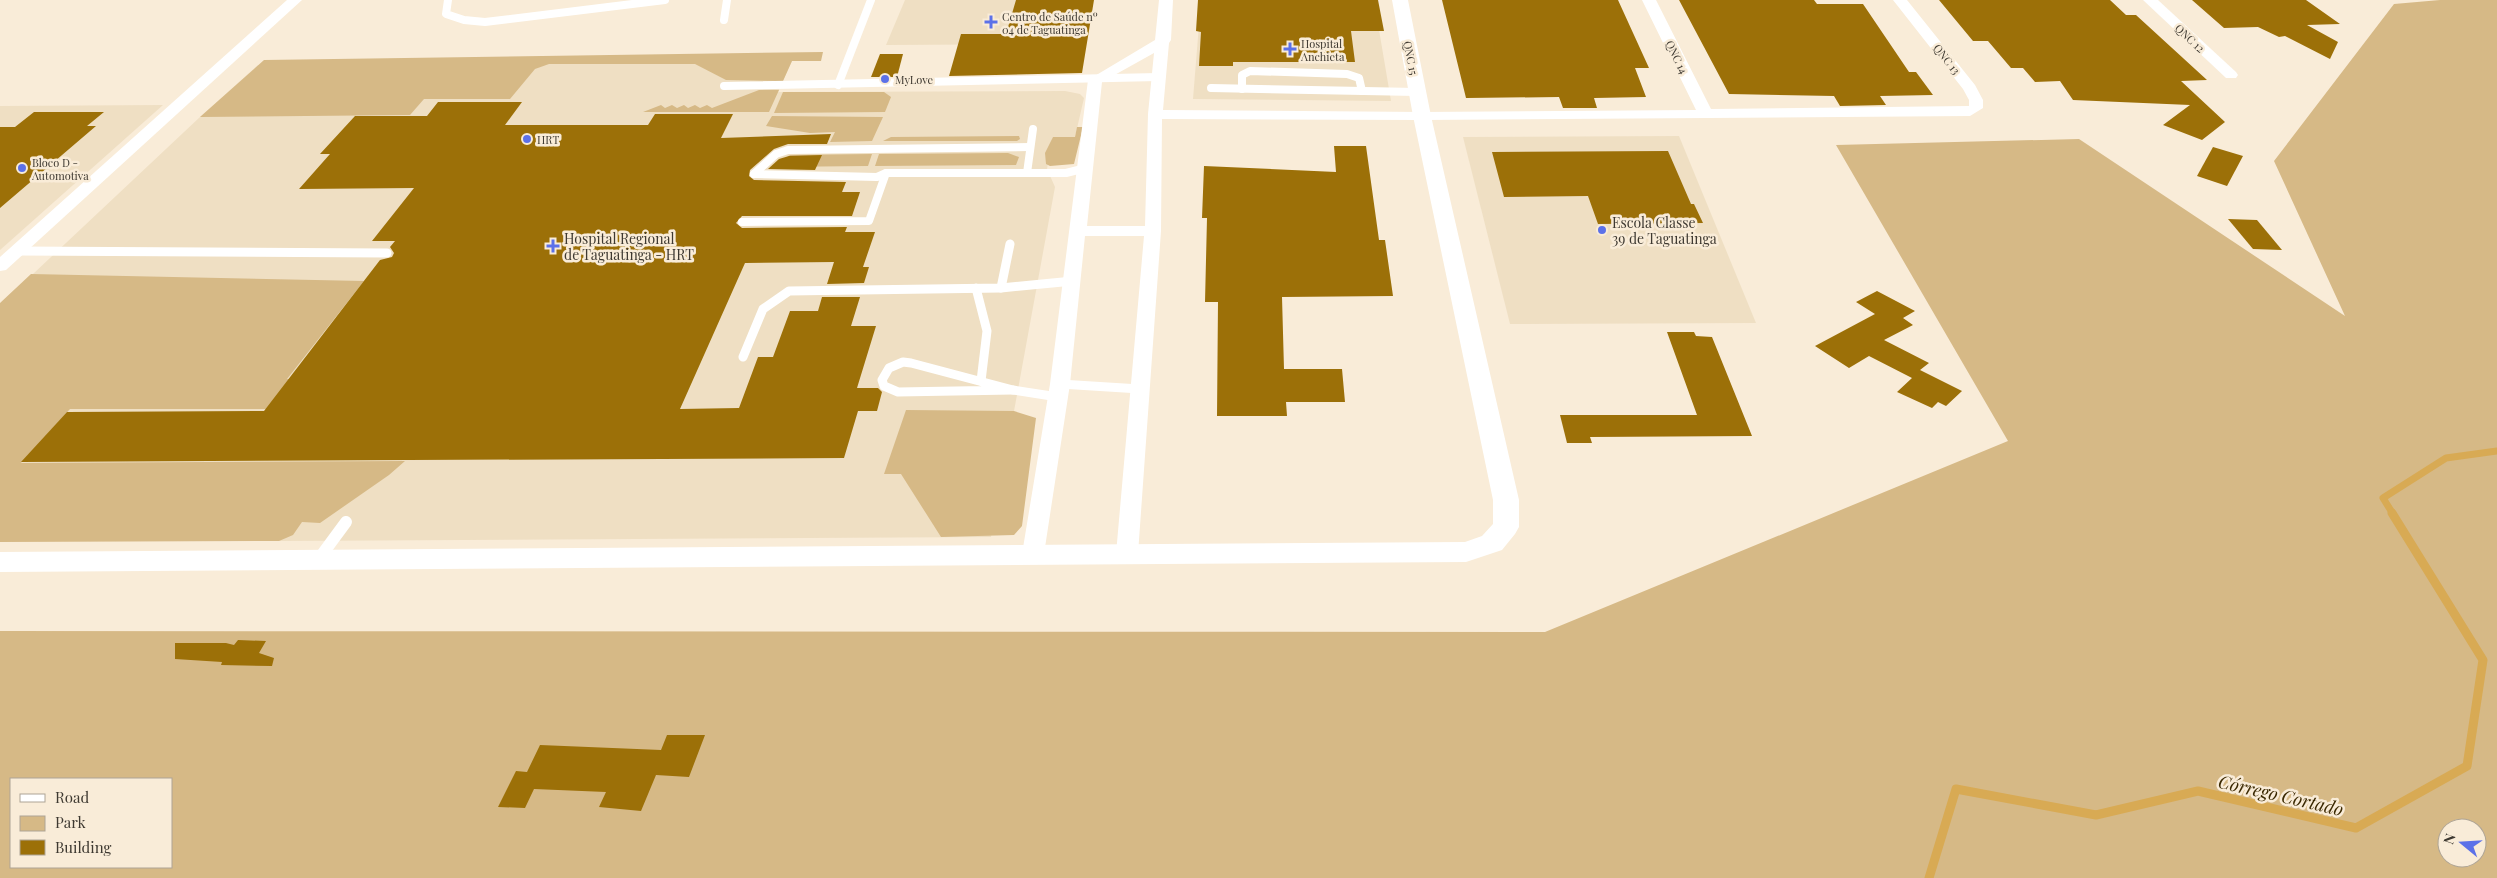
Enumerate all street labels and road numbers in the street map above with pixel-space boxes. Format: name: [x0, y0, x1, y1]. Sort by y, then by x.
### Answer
street label: QNC 12: [2172, 20, 2208, 56]
street label: QNC 14: [1662, 38, 1692, 77]
street label: QNC 15: [1400, 40, 1422, 77]
street label: QNC 13: [1930, 41, 1964, 77]

